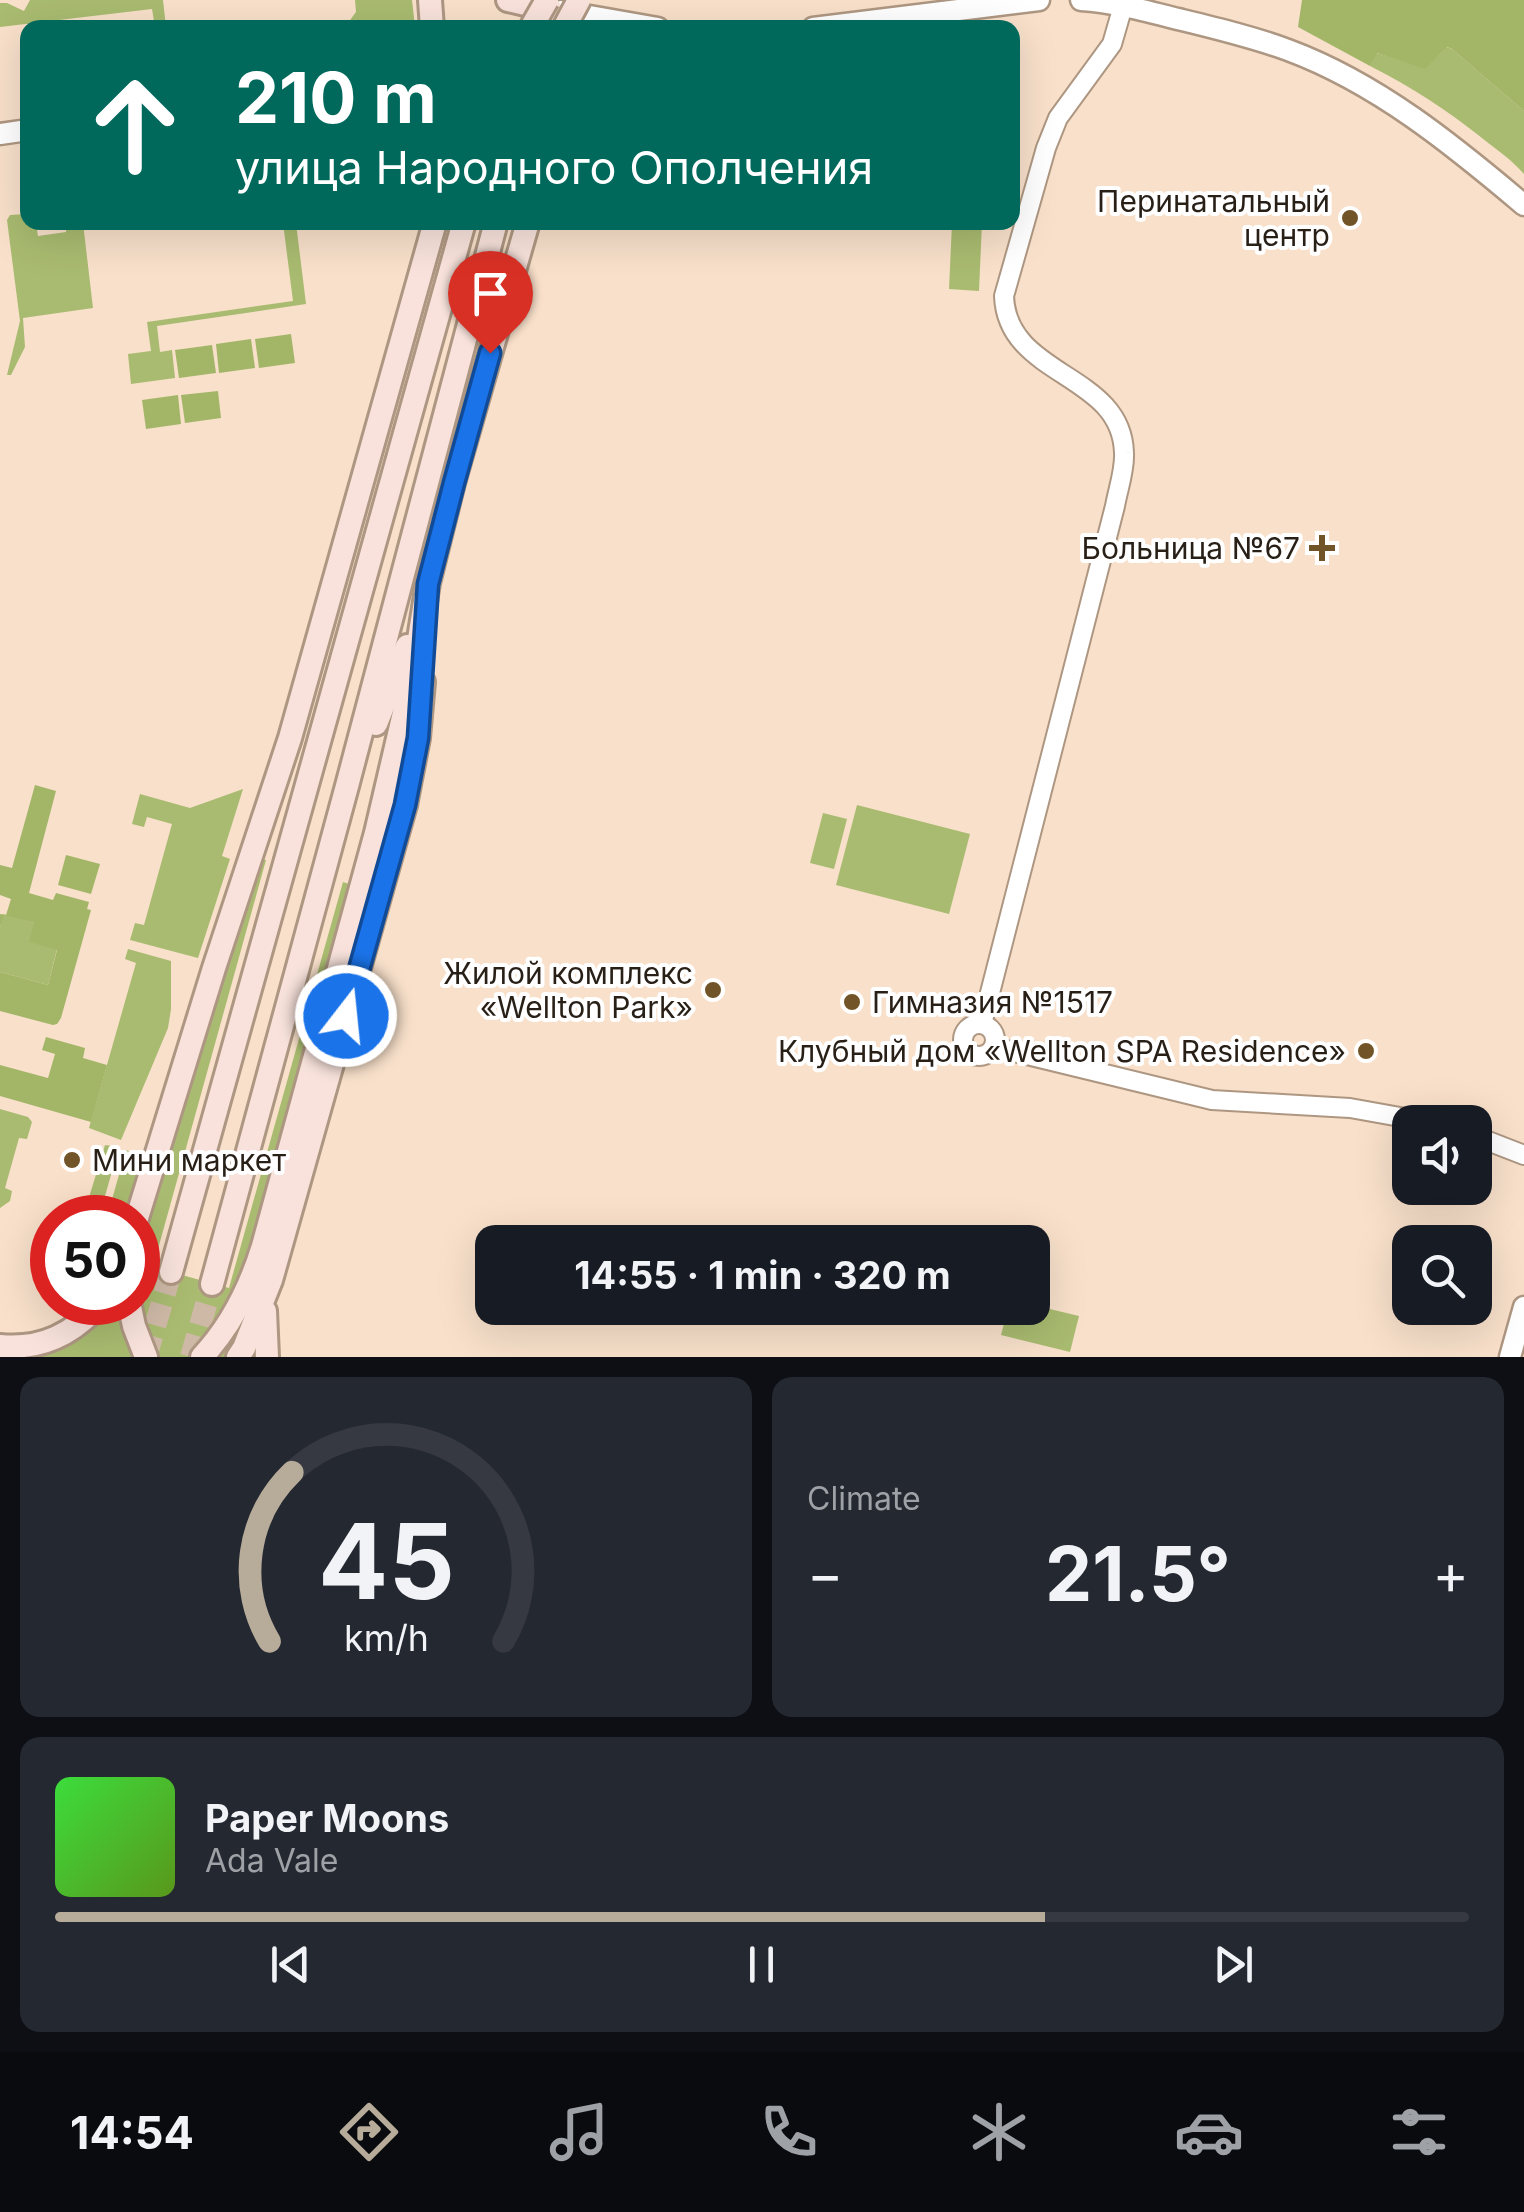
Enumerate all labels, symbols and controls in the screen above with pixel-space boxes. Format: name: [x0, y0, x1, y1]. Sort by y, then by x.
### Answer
text: 210 m: [235, 55, 437, 140]
icon: ahead: [70, 60, 200, 190]
text: улица Народного Ополчения: [235, 140, 873, 195]
place label: Перинатальный центр: [1097, 183, 1330, 253]
marker: Перинатальный центр: [1339, 207, 1361, 229]
pin: [448, 251, 533, 354]
icon: arrive: [463, 266, 518, 321]
place label: Больница №67: [1082, 530, 1300, 566]
marker: Больница №67: [1309, 535, 1335, 561]
place label: Жилой комплекс «Wellton Park»: [443, 955, 693, 1025]
position arrow: [294, 964, 398, 1068]
marker: Жилой комплекс «Wellton Park»: [702, 979, 724, 1001]
place label: Гимназия №1517: [872, 984, 1113, 1020]
marker: Гимназия №1517: [841, 991, 863, 1013]
place label: Клубный дом «Wellton SPA Residence»: [778, 1033, 1346, 1069]
marker: Клубный дом «Wellton SPA Residence»: [1355, 1040, 1377, 1062]
map controls: [1392, 1105, 1492, 1325]
button: sound: [1392, 1105, 1492, 1205]
place label: Мини маркет: [92, 1142, 286, 1178]
marker: Мини маркет: [61, 1149, 83, 1171]
speed limit sign: 50: [30, 1195, 160, 1325]
button: search: [1392, 1225, 1492, 1325]
text: 14:55 · 1 min · 320 m: [574, 1252, 951, 1298]
text: Climate: [807, 1479, 921, 1518]
text: 45: [318, 1498, 454, 1624]
text: 21.5°: [1045, 1528, 1231, 1619]
text: −: [807, 1541, 843, 1607]
text: +: [1433, 1541, 1469, 1607]
text: km/h: [344, 1616, 428, 1660]
text: Paper Moons: [205, 1795, 449, 1841]
text: Ada Vale: [205, 1841, 338, 1880]
icon: previous: [263, 1937, 318, 1992]
icon: pause: [734, 1937, 789, 1992]
icon: next: [1206, 1937, 1261, 1992]
icon: directions: [334, 2097, 404, 2167]
icon: music: [544, 2097, 614, 2167]
icon: phone: [754, 2097, 824, 2167]
icon: climate: [964, 2097, 1034, 2167]
icon: car: [1174, 2097, 1244, 2167]
icon: filters: [1384, 2097, 1454, 2167]
text: 14:54: [70, 2105, 194, 2160]

